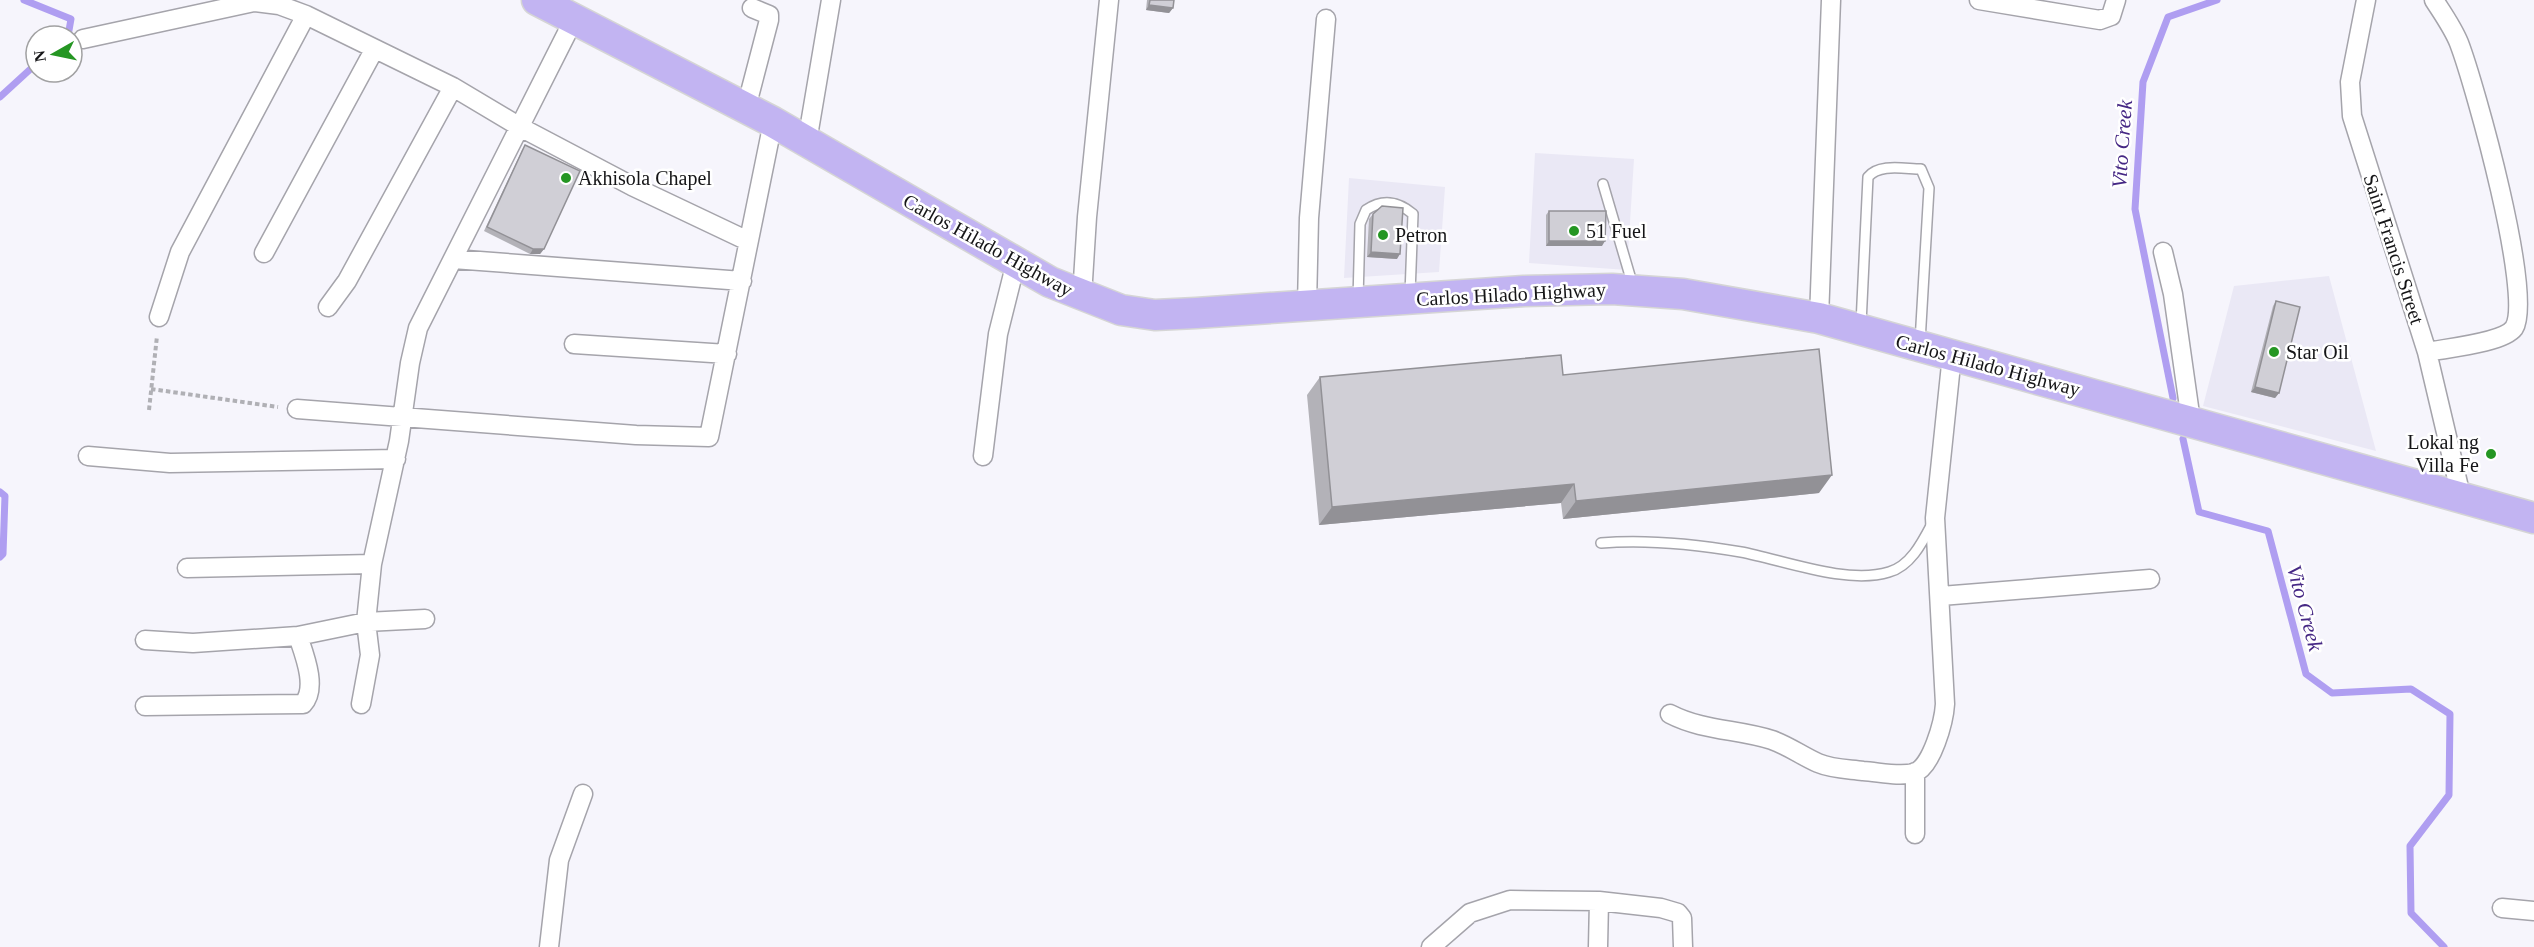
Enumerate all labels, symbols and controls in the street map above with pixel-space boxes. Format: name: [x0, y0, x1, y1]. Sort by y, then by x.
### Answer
north arrow: [24, 24, 84, 84]
text: N: [30, 49, 49, 63]
water label: Vito Creek: [2107, 99, 2137, 189]
place label: Akhisola Chapel: [578, 167, 712, 190]
marker: Akhisola Chapel: [559, 171, 573, 185]
street label: Saint Francis Street: [2359, 171, 2429, 327]
street label: Carlos Hilado Highway: [899, 189, 1076, 302]
place label: 51 Fuel: [1586, 220, 1647, 242]
place label: Petron: [1395, 224, 1447, 246]
marker: 51 Fuel: [1567, 224, 1581, 238]
marker: Petron: [1376, 228, 1390, 242]
street label: Carlos Hilado Highway: [1416, 278, 1606, 311]
street label: Carlos Hilado Highway: [1893, 330, 2083, 401]
place label: Star Oil: [2286, 341, 2349, 363]
marker: Star Oil: [2267, 345, 2281, 359]
place label: Lokal ng Villa Fe: [2407, 431, 2479, 476]
marker: Lokal ng Villa Fe: [2484, 447, 2498, 461]
water label: Vito Creek: [2282, 562, 2328, 654]

